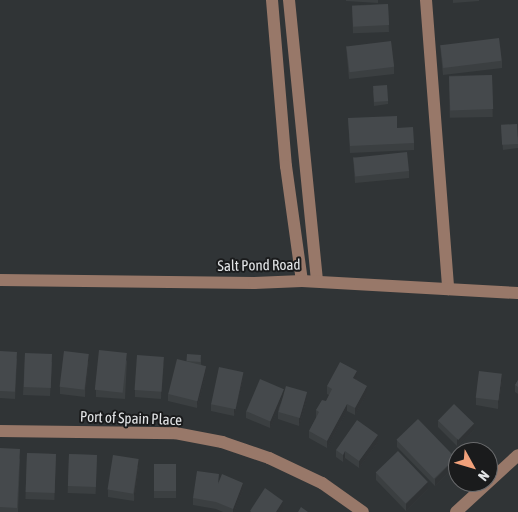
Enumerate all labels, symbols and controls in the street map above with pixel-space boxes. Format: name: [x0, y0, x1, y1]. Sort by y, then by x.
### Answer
street label: Salt Pond Road: [217, 255, 301, 275]
street label: Port of Spain Place: [80, 407, 182, 429]
north arrow: [448, 442, 498, 492]
text: N: [475, 468, 493, 484]

